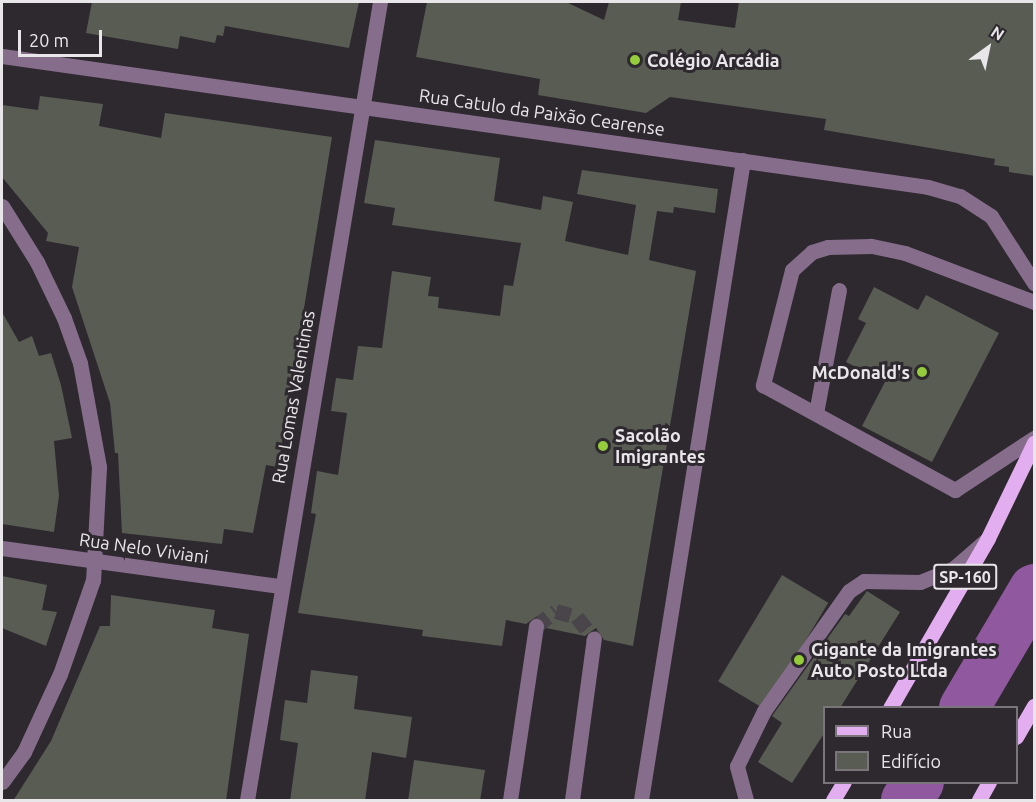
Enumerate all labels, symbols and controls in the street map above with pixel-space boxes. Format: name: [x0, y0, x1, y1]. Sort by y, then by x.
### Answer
scale bar: [21, 18, 105, 56]
north arrow: [958, 18, 1018, 78]
text: N: [988, 22, 1008, 44]
text: 20 m: [29, 30, 69, 50]
place label: Colégio Arcádia: [647, 49, 779, 71]
marker: Colégio Arcádia: [628, 53, 642, 67]
street label: Rua Catulo da Paixão Cearense: [418, 84, 666, 140]
street label: Rua Lomas Valentinas: [267, 309, 319, 485]
place label: McDonald's: [812, 361, 910, 383]
marker: McDonald's: [915, 365, 929, 379]
place label: Sacolão Imigrantes: [615, 425, 705, 468]
marker: Sacolão Imigrantes: [596, 439, 610, 453]
street label: Rua Nelo Viviani: [78, 528, 210, 568]
road number: SP-160: [932, 564, 998, 590]
place label: Gigante da Imigrantes Auto Posto Ltda: [811, 639, 997, 682]
marker: Gigante da Imigrantes Auto Posto Ltda: [792, 653, 806, 667]
legend: [823, 706, 1018, 784]
text: Rua: [881, 721, 912, 741]
text: Edifício: [881, 751, 941, 771]

